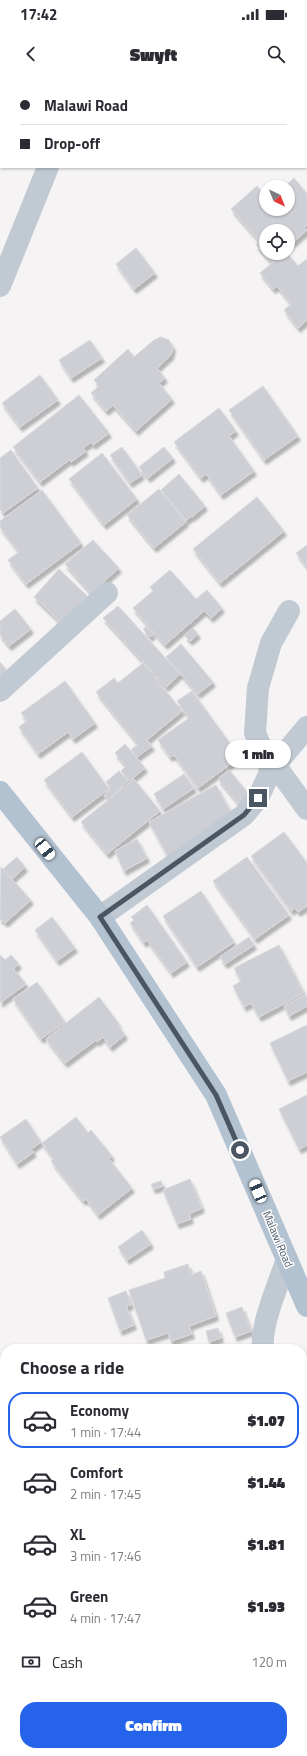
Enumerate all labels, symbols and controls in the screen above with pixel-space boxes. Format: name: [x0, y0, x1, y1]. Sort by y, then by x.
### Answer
text: 17:42: [20, 3, 57, 26]
text: Swyft: [130, 41, 177, 68]
icon: back: [20, 43, 42, 65]
icon: search: [265, 43, 287, 65]
text: Malawi Road: [44, 94, 128, 117]
text: Drop-off: [44, 132, 100, 155]
north arrow: [259, 180, 295, 216]
map controls: [259, 180, 295, 260]
button: locate: [259, 224, 295, 260]
callout: 1 min: [225, 740, 291, 768]
text: 1 min: [242, 744, 274, 764]
route end: [249, 789, 267, 807]
car: [33, 836, 57, 862]
route start: [231, 1141, 249, 1159]
car: [248, 1178, 268, 1204]
street label: Malawi Road: [259, 1208, 297, 1270]
text: Choose a ride: [20, 1354, 124, 1381]
text: Economy: [70, 1399, 129, 1422]
icon: car: [22, 1402, 58, 1438]
text: $1.07: [248, 1409, 285, 1432]
text: 1 min · 17:44: [70, 1422, 141, 1442]
text: Comfort: [70, 1461, 123, 1484]
icon: car: [22, 1464, 58, 1500]
text: $1.44: [248, 1471, 285, 1494]
text: 2 min · 17:45: [70, 1484, 141, 1504]
text: XL: [70, 1523, 86, 1546]
icon: car: [22, 1526, 58, 1562]
text: $1.81: [248, 1533, 285, 1556]
text: 3 min · 17:46: [70, 1546, 141, 1566]
text: Green: [70, 1585, 108, 1608]
icon: car: [22, 1588, 58, 1624]
text: $1.93: [248, 1595, 285, 1618]
text: 4 min · 17:47: [70, 1608, 141, 1628]
icon: cash: [20, 1651, 42, 1673]
text: Cash: [52, 1651, 83, 1674]
text: 120 m: [251, 1652, 287, 1672]
button: Confirm: [20, 1702, 287, 1748]

